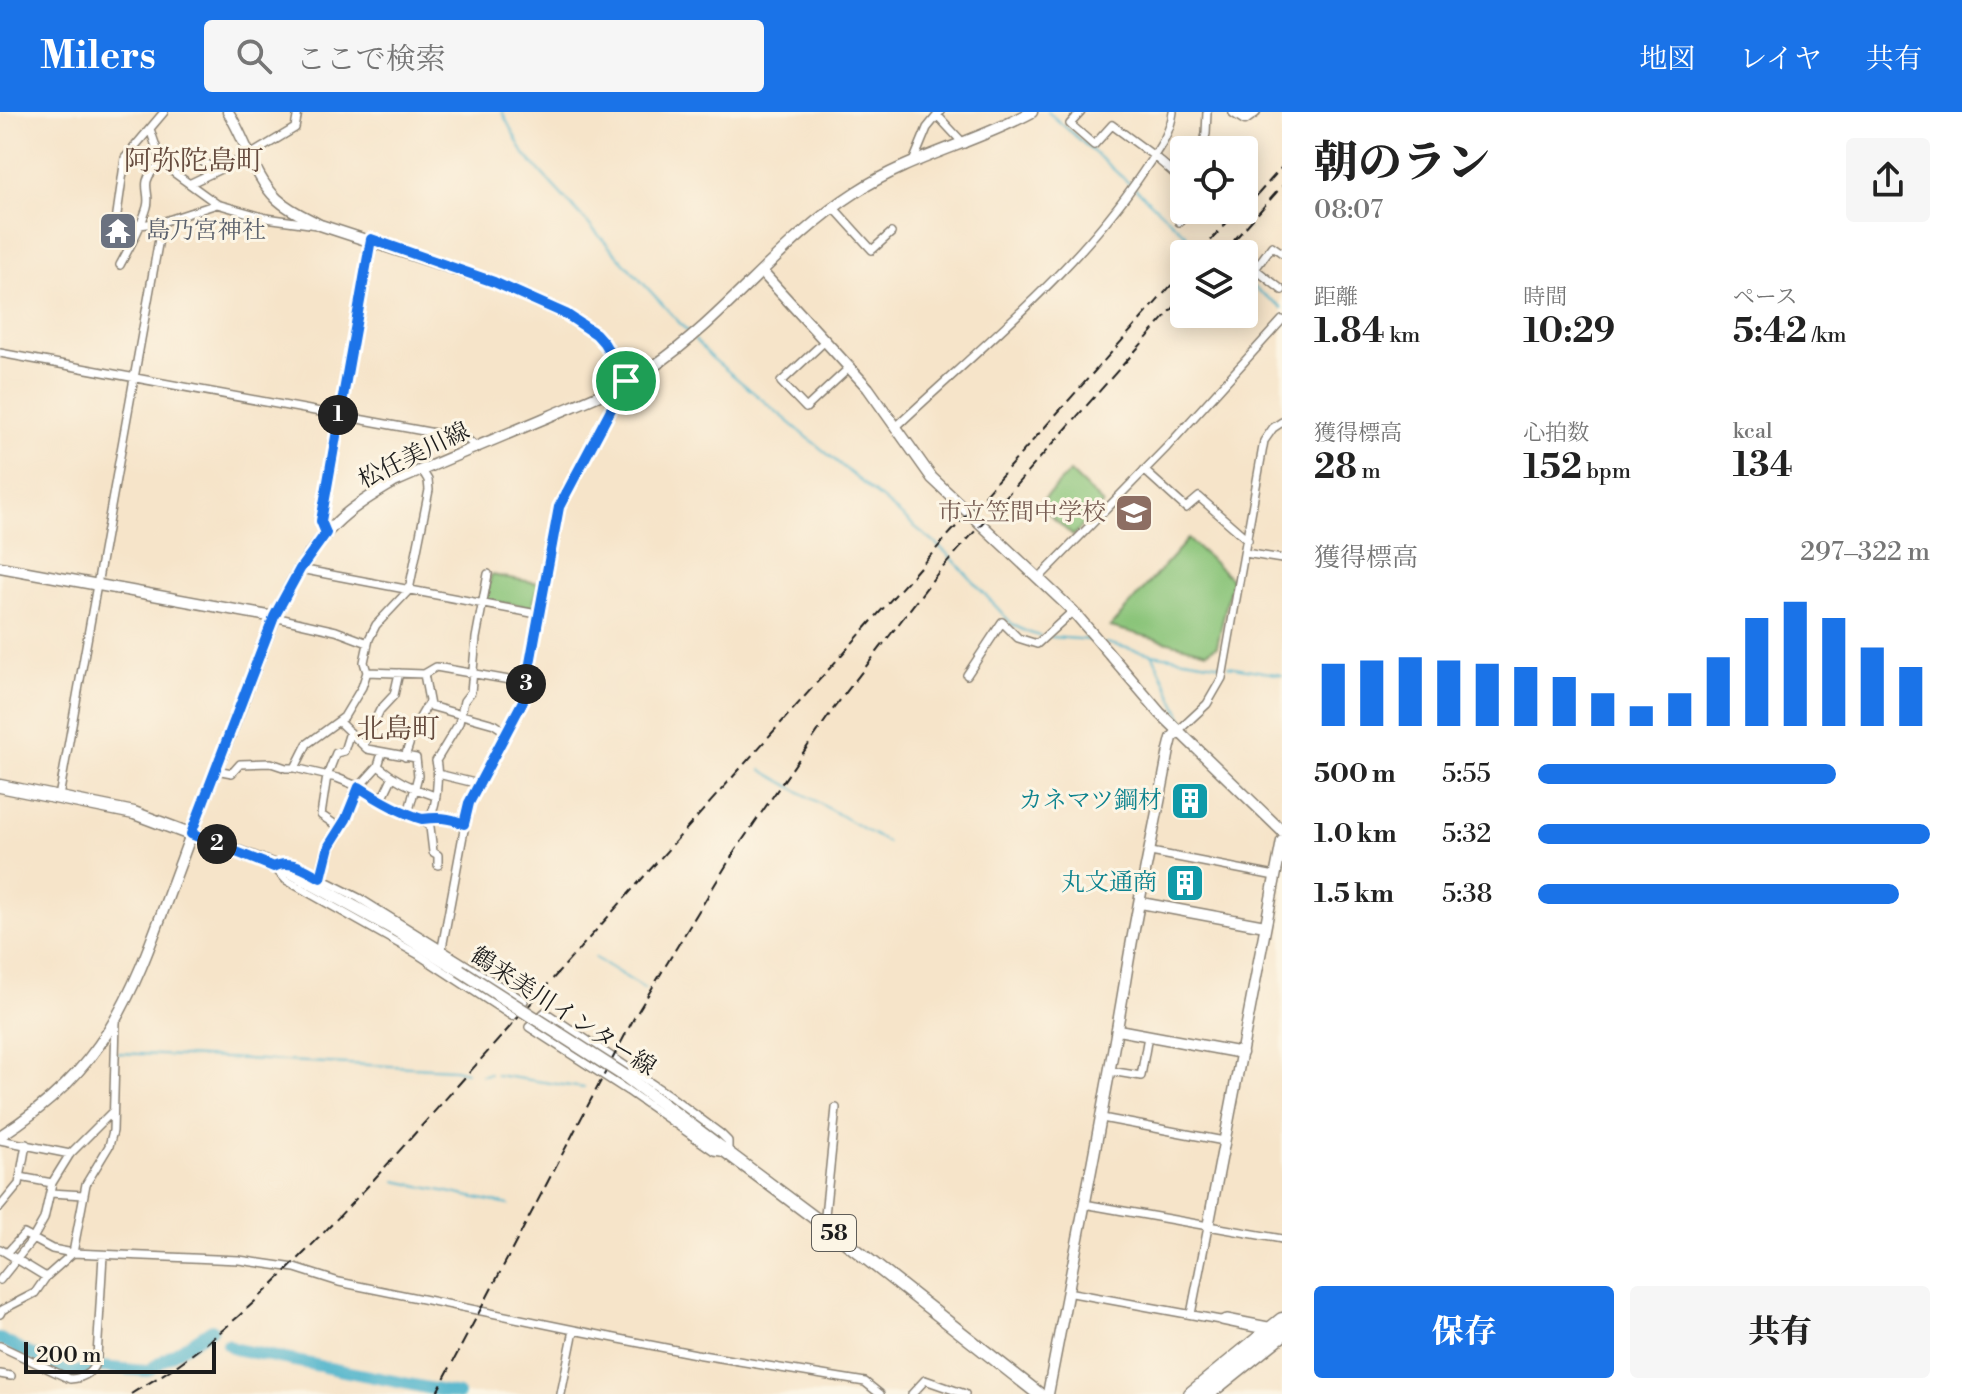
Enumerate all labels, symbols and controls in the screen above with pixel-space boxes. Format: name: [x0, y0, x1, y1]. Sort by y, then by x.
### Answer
search box: [204, 20, 764, 92]
text: Milers: [40, 33, 156, 80]
icon: search: [232, 34, 276, 78]
text: ここで検索: [296, 41, 446, 79]
text: 地図: [1639, 42, 1695, 77]
text: レイヤ: [1739, 42, 1822, 77]
text: 共有: [1866, 42, 1922, 77]
map controls: [1170, 136, 1258, 328]
button: locate: [1170, 136, 1258, 224]
text: 朝のラン: [1314, 136, 1490, 191]
button: share: [1846, 138, 1930, 222]
district label: 阿弥陀島町: [124, 144, 264, 179]
text: 08:07: [1314, 194, 1383, 226]
temple icon: 島乃宮神社: [97, 210, 139, 252]
place label: 島乃宮神社: [146, 216, 266, 246]
button: layers: [1170, 240, 1258, 328]
text: 距離: [1314, 284, 1358, 311]
text: 時間: [1523, 284, 1567, 311]
text: ペース: [1733, 284, 1798, 311]
text: 1.84: [1314, 311, 1385, 353]
text: 10:29: [1523, 311, 1615, 353]
text: 5:42: [1733, 311, 1807, 353]
text: km: [1385, 322, 1420, 349]
text: /km: [1807, 322, 1847, 349]
pin: [592, 347, 660, 415]
icon: arrive: [604, 359, 648, 403]
pin: 1: [318, 395, 358, 435]
text: 1: [333, 401, 343, 428]
street label: 松任美川線: [353, 416, 475, 496]
text: kcal: [1733, 418, 1773, 445]
text: 獲得標高: [1314, 420, 1402, 447]
text: 心拍数: [1523, 420, 1589, 447]
text: 134: [1733, 445, 1793, 487]
text: 28: [1314, 447, 1357, 489]
text: 152: [1523, 447, 1582, 489]
text: m: [1357, 458, 1381, 485]
text: bpm: [1582, 458, 1631, 485]
school or university icon: 市立笠間中学校: [1113, 492, 1155, 534]
place label: 市立笠間中学校: [938, 498, 1106, 528]
text: 297–322 m: [1800, 536, 1930, 568]
text: 獲得標高: [1314, 542, 1418, 574]
pin: 3: [506, 664, 546, 704]
text: 3: [519, 670, 533, 697]
district label: 北島町: [356, 712, 440, 747]
text: 500 m: [1314, 758, 1396, 790]
text: 5:55: [1442, 758, 1491, 790]
building icon: カネマツ鋼材: [1169, 780, 1211, 822]
place label: カネマツ鋼材: [1019, 786, 1162, 816]
text: 1.0 km: [1314, 818, 1397, 850]
text: 5:32: [1442, 818, 1491, 850]
pin: 2: [197, 824, 237, 864]
text: 2: [210, 830, 224, 857]
building icon: 丸文通商: [1164, 862, 1206, 904]
place label: 丸文通商: [1061, 868, 1157, 898]
text: 1.5 km: [1314, 878, 1394, 910]
text: 5:38: [1442, 878, 1493, 910]
street label: 鶴来美川インター線: [465, 941, 661, 1083]
road number: 58: [812, 1215, 856, 1251]
button: 保存: [1314, 1286, 1614, 1378]
button: 共有: [1630, 1286, 1930, 1378]
scale bar: [24, 1338, 216, 1374]
text: 200 m: [36, 1342, 102, 1369]

